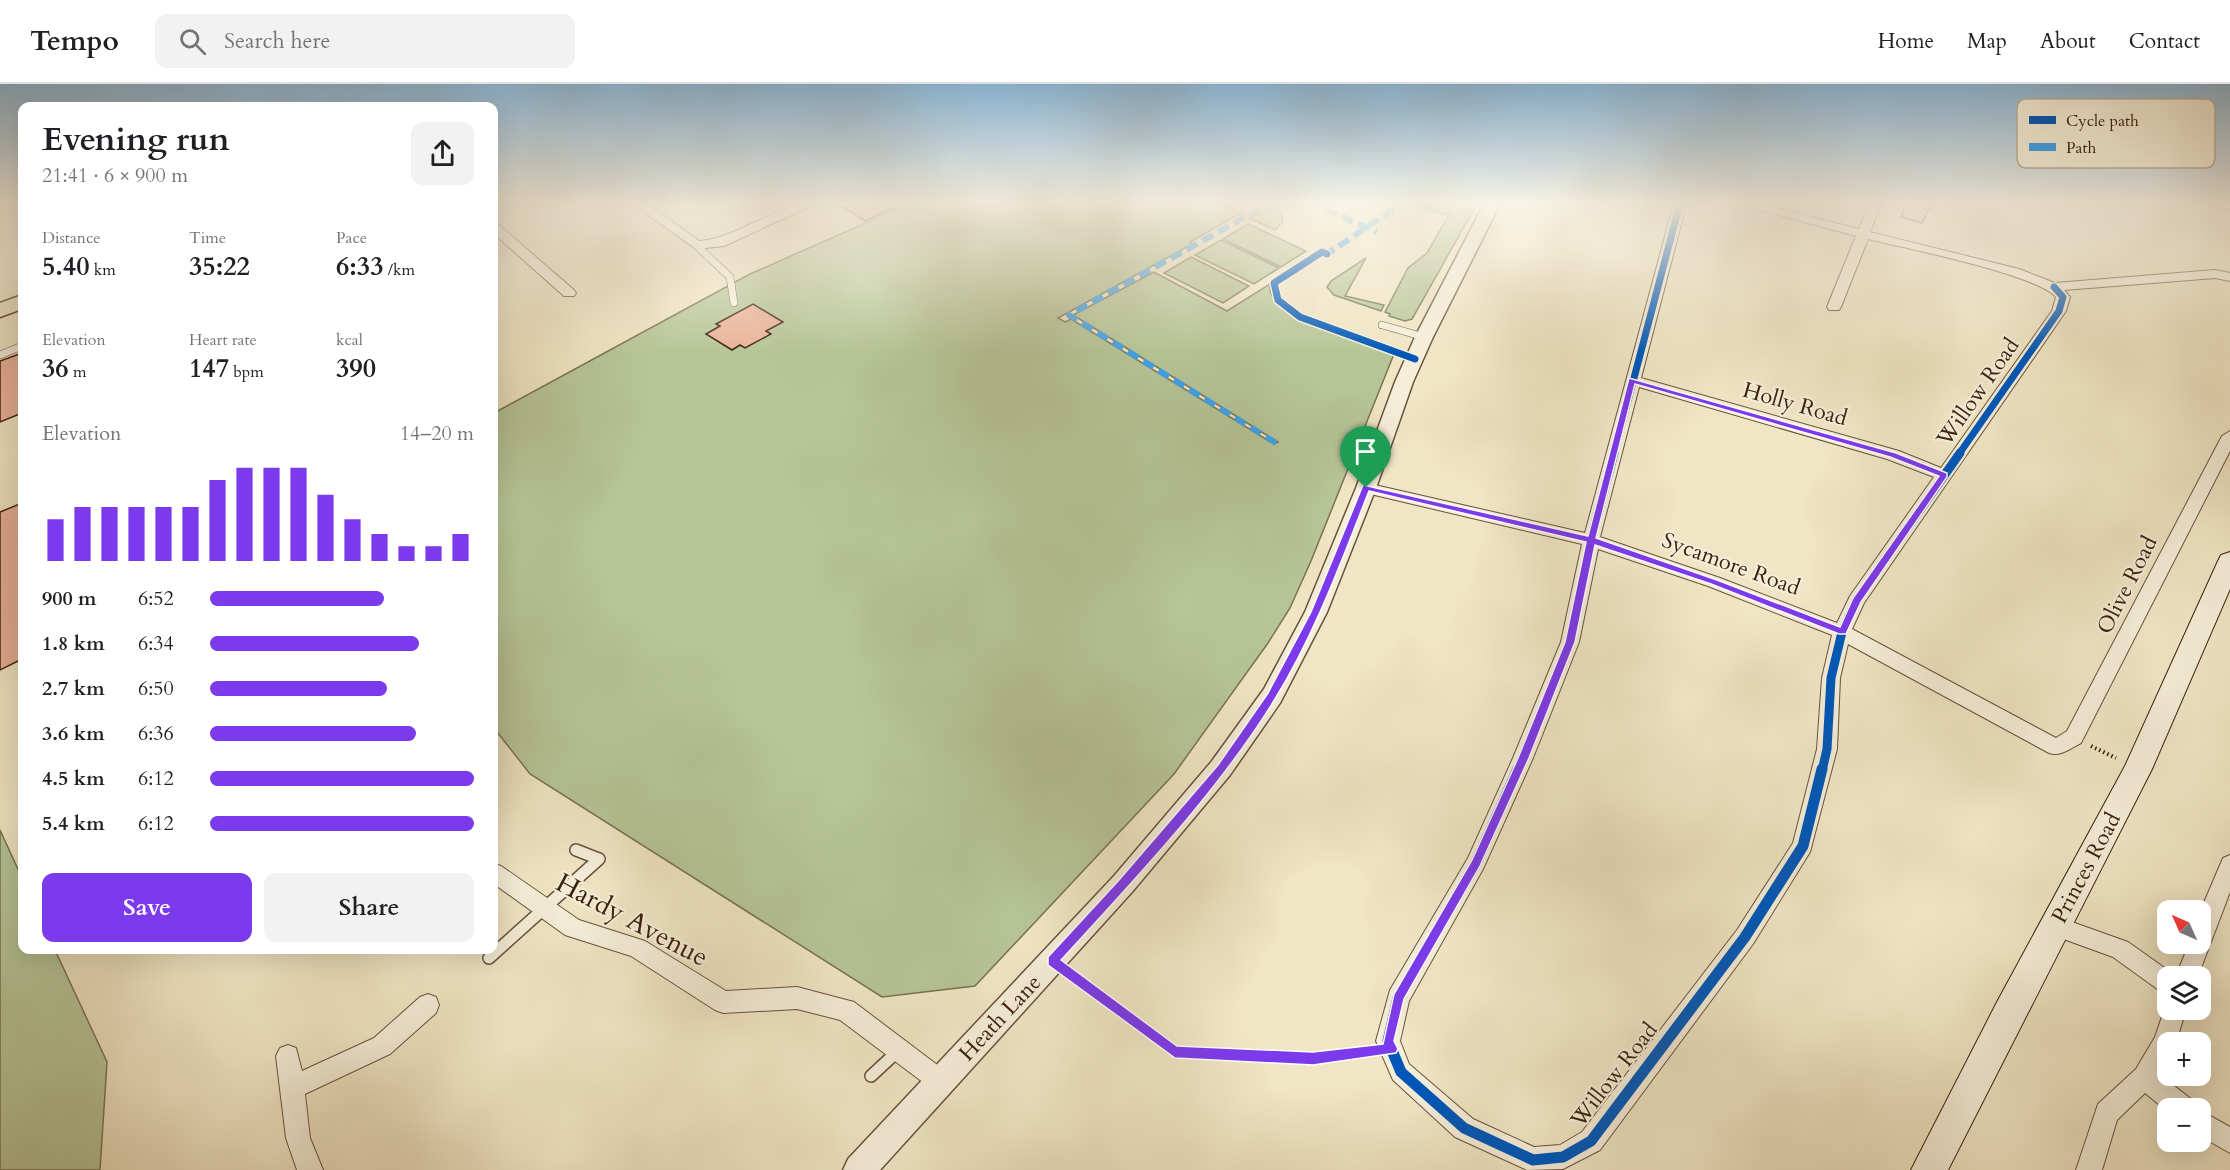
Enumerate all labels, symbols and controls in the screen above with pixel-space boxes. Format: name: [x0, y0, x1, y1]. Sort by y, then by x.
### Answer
search box: [155, 14, 575, 68]
text: Tempo: [30, 22, 119, 60]
icon: search: [176, 25, 209, 58]
text: Search here: [224, 26, 331, 56]
text: Home: [1878, 27, 1934, 56]
text: Map: [1967, 27, 2007, 56]
text: About: [2040, 27, 2096, 56]
text: Contact: [2129, 27, 2200, 56]
legend: [2017, 99, 2215, 168]
text: Cycle path: [2066, 110, 2139, 132]
text: Evening run: [42, 117, 230, 162]
button: share: [411, 122, 474, 185]
text: Path: [2066, 137, 2096, 159]
text: 21:41 · 6 × 900 m: [42, 162, 188, 189]
text: Distance: [42, 227, 100, 249]
text: Time: [189, 227, 226, 249]
text: Pace: [336, 227, 367, 249]
text: 5.40: [42, 249, 90, 284]
text: 35:22: [189, 249, 250, 284]
text: 6:33: [336, 249, 384, 284]
text: km: [90, 259, 116, 281]
text: /km: [384, 259, 415, 281]
text: Elevation: [42, 329, 106, 351]
text: Heart rate: [189, 329, 257, 351]
text: kcal: [336, 329, 363, 351]
street label: Willow Road: [1929, 332, 2026, 453]
text: 36: [42, 351, 69, 386]
text: 147: [189, 351, 229, 386]
text: 390: [336, 351, 376, 386]
text: m: [69, 361, 86, 383]
text: bpm: [229, 361, 264, 383]
street label: Holly Road: [1739, 375, 1851, 433]
text: Elevation: [42, 420, 121, 447]
text: 14–20 m: [400, 420, 474, 447]
pin: [1340, 426, 1391, 488]
icon: arrive: [1349, 435, 1382, 468]
street label: Sycamore Road: [1658, 525, 1805, 603]
street label: Olive Road: [2090, 531, 2165, 639]
text: 900 m: [42, 585, 97, 612]
text: 6:52: [138, 585, 174, 612]
text: 1.8 km: [42, 630, 105, 657]
text: 6:34: [138, 630, 174, 657]
text: 2.7 km: [42, 675, 105, 702]
text: 6:50: [138, 675, 174, 702]
text: 3.6 km: [42, 720, 105, 747]
text: 6:36: [138, 720, 174, 747]
text: 4.5 km: [42, 765, 105, 792]
text: 6:12: [138, 765, 174, 792]
street label: Princes Road: [2044, 807, 2128, 929]
text: 5.4 km: [42, 810, 105, 837]
text: 6:12: [138, 810, 174, 837]
street label: Hardy Avenue: [549, 864, 715, 976]
button: Save: [42, 873, 252, 942]
button: Share: [264, 873, 474, 942]
north arrow: [2157, 900, 2211, 954]
map controls: [2157, 900, 2211, 1152]
button: layers: [2157, 966, 2211, 1020]
street label: Heath Lane: [952, 968, 1048, 1068]
street label: Willow Road: [1563, 1016, 1665, 1134]
button: +: [2157, 1032, 2211, 1086]
button: −: [2157, 1098, 2211, 1152]

